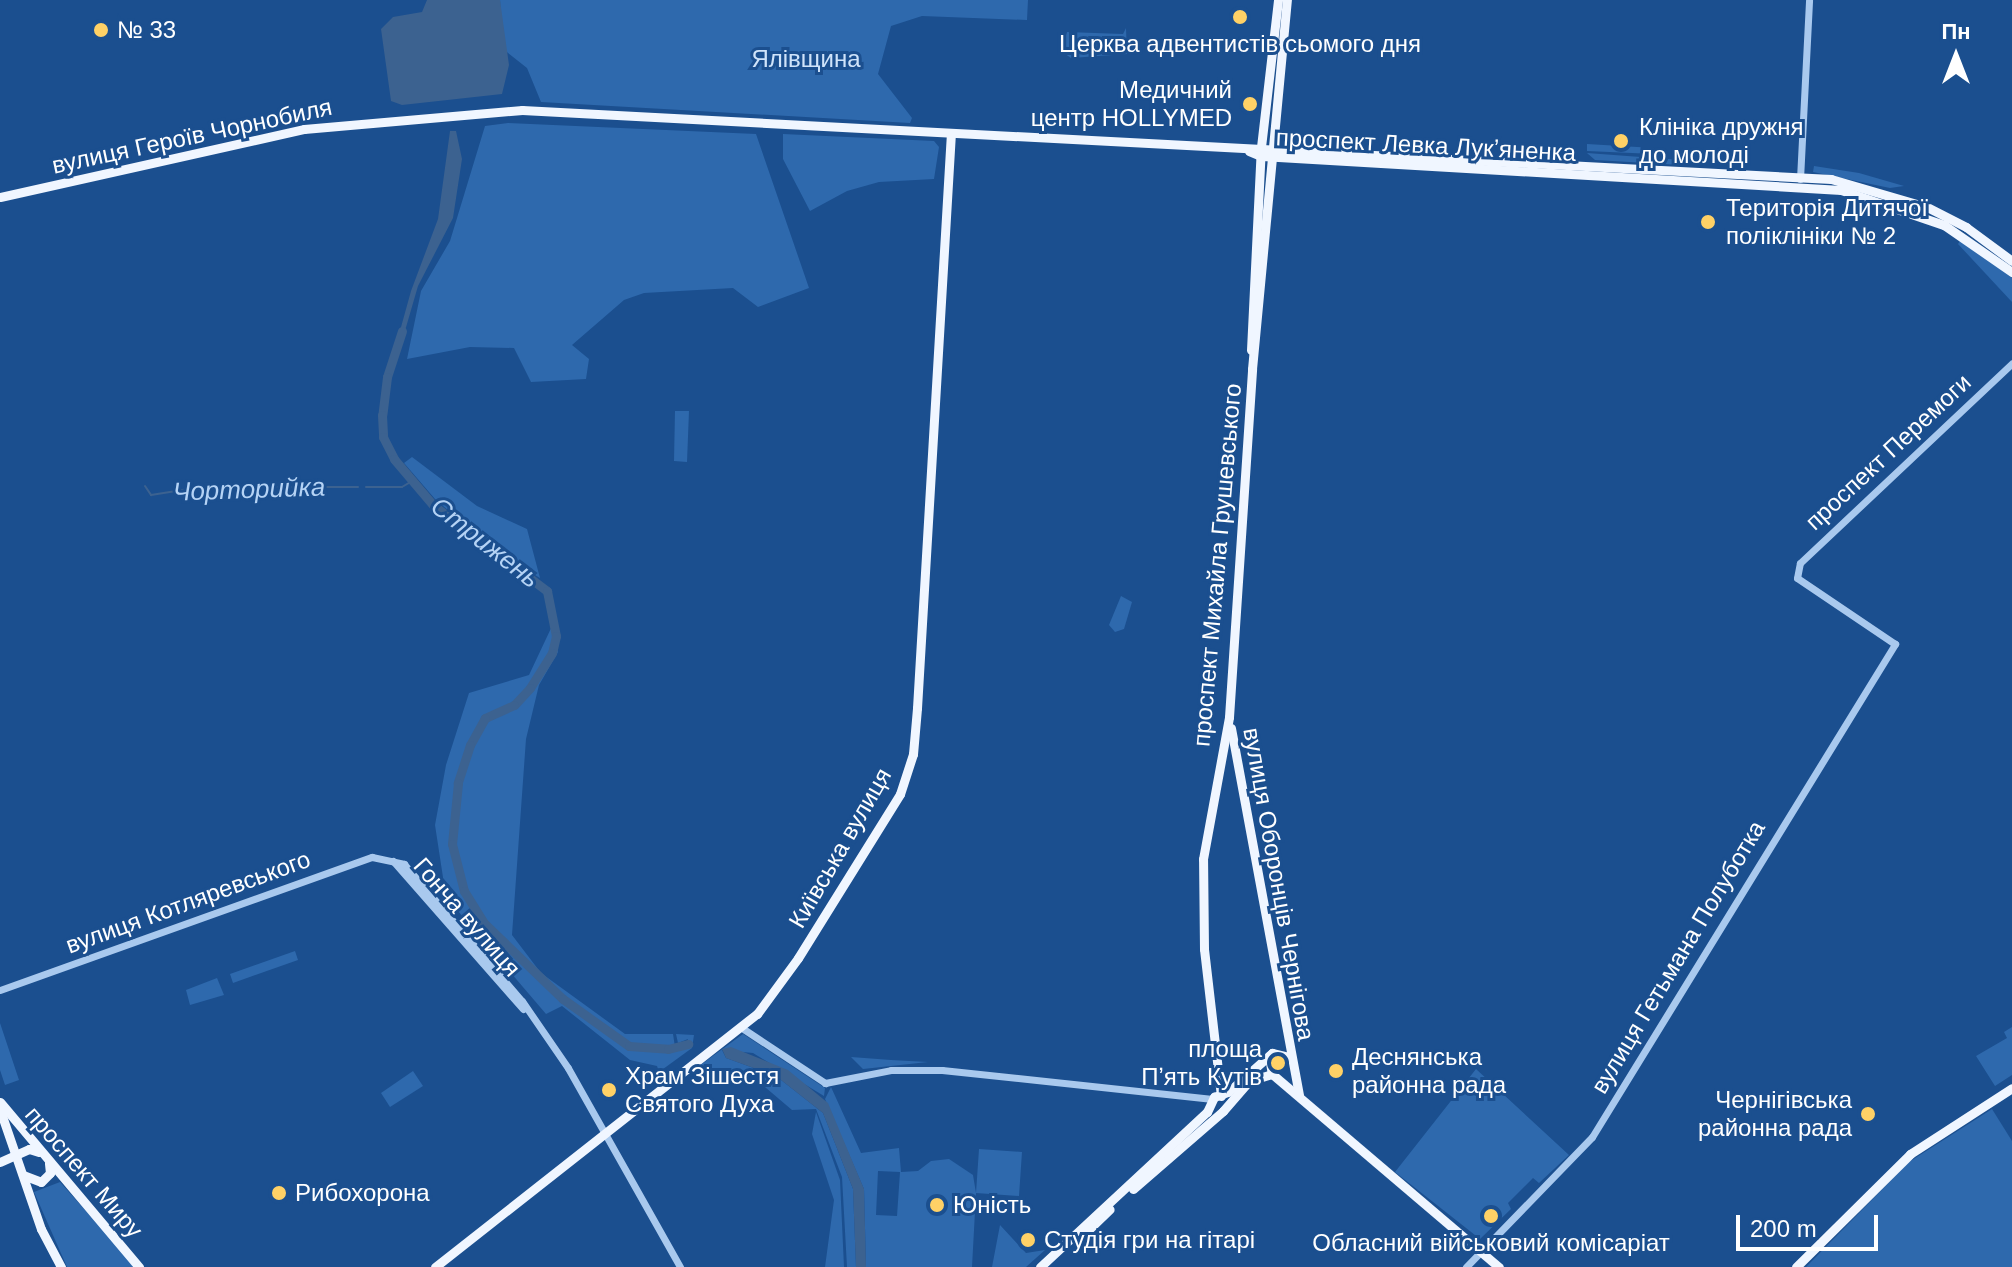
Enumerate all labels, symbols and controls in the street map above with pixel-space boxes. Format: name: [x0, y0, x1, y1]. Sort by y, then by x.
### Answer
marker: Церква адвентистів сьомого дня: [1231, 8, 1249, 26]
place label: № 33: [117, 16, 176, 44]
north arrow: [1916, 16, 1996, 96]
text: Пн: [1941, 19, 1971, 44]
marker: № 33: [92, 21, 110, 39]
place label: Церква адвентистів сьомого дня: [1059, 30, 1421, 58]
park label: Ялівщина: [751, 45, 861, 73]
place label: Медичний центр HOLLYMED: [1031, 76, 1232, 132]
street label: вулиця Героїв Чорнобиля: [49, 92, 335, 180]
marker: Медичний центр HOLLYMED: [1239, 93, 1261, 115]
place label: Клініка дружня до молоді: [1639, 113, 1804, 169]
street label: проспект Левка Лукʼяненка: [1275, 123, 1577, 167]
marker: Клініка дружня до молоді: [1610, 130, 1632, 152]
place label: Територія Дитячої поліклініки № 2: [1726, 194, 1928, 250]
marker: Територія Дитячої поліклініки № 2: [1697, 211, 1719, 233]
street label: проспект Перемоги: [1799, 368, 1977, 536]
street label: проспект Михайла Грушевського: [1187, 382, 1247, 748]
water label: Чорторийка: [172, 472, 326, 508]
water label: Стрижень: [424, 491, 546, 595]
street label: вулиця Оборонців Чернігова: [1237, 725, 1321, 1043]
street label: Київська вулиця: [783, 763, 897, 933]
street label: вулиця Гетьмана Полуботка: [1585, 815, 1771, 1099]
street label: вулиця Котляревського: [62, 844, 314, 960]
street label: Гонча вулиця: [407, 852, 527, 982]
place label: площа Пʼять Кутів: [1141, 1035, 1262, 1091]
place label: Деснянська районна рада: [1352, 1043, 1506, 1099]
marker: площа Пʼять Кутів: [1269, 1054, 1287, 1072]
place label: Храм Зішестя Святого Духа: [625, 1062, 779, 1118]
marker: Деснянська районна рада: [1327, 1062, 1345, 1080]
marker: Храм Зішестя Святого Духа: [600, 1081, 618, 1099]
place label: Чернігівська районна рада: [1698, 1086, 1852, 1142]
street label: проспект Миру: [19, 1100, 149, 1244]
marker: Чернігівська районна рада: [1859, 1105, 1877, 1123]
place label: Рибохорона: [295, 1179, 430, 1207]
marker: Рибохорона: [270, 1184, 288, 1202]
place label: Юність: [953, 1191, 1031, 1219]
marker: Юність: [928, 1196, 946, 1214]
scale bar: [1740, 1199, 1882, 1249]
marker: Обласний військовий комісаріат: [1482, 1207, 1500, 1225]
text: 200 m: [1750, 1215, 1817, 1242]
place label: Студія гри на гітарі: [1044, 1226, 1255, 1254]
place label: Обласний військовий комісаріат: [1312, 1229, 1670, 1257]
marker: Студія гри на гітарі: [1019, 1231, 1037, 1249]

